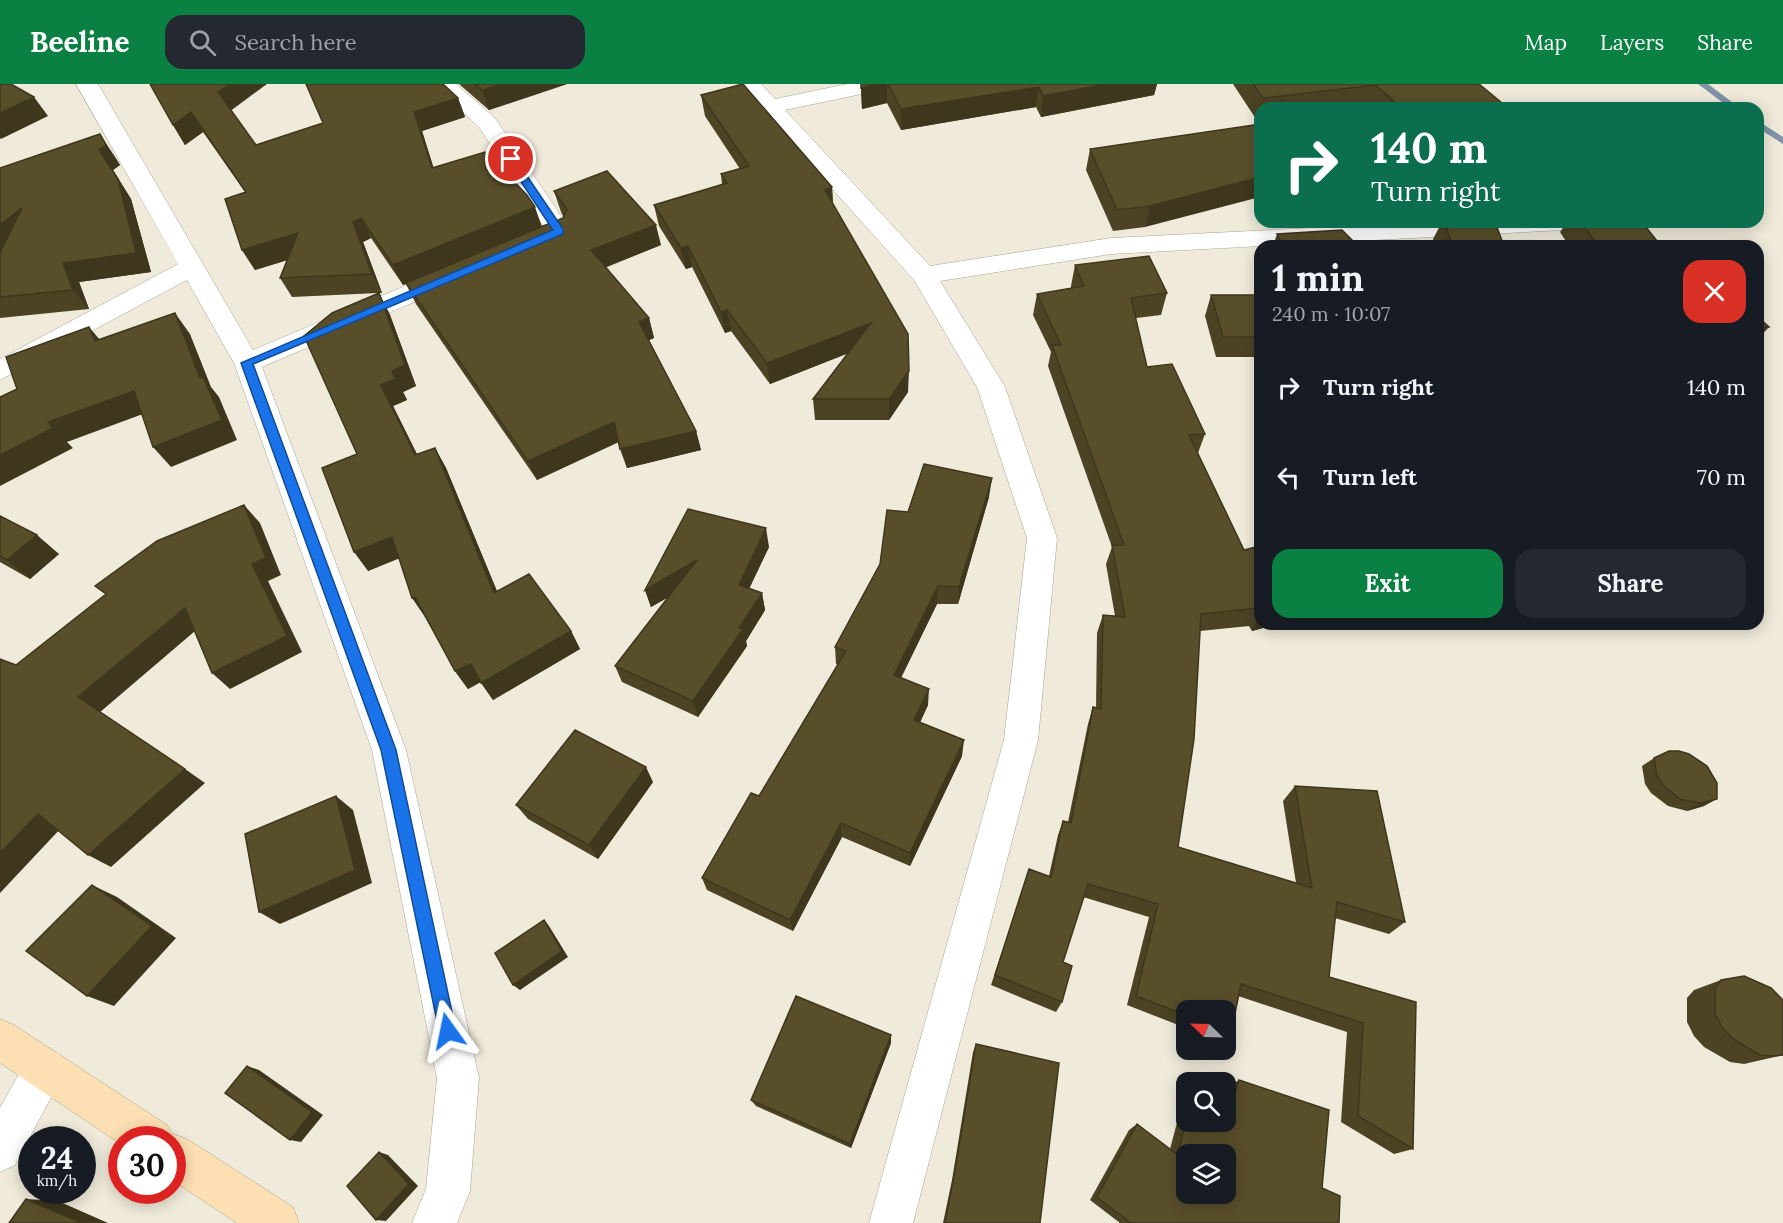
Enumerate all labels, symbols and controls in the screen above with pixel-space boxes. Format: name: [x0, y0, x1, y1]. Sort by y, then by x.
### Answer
search box: [165, 15, 585, 69]
text: Beeline: [30, 24, 129, 60]
icon: search: [186, 26, 219, 59]
text: Search here: [234, 28, 357, 56]
text: Map: [1524, 29, 1567, 56]
text: Layers: [1600, 29, 1664, 56]
text: Share: [1697, 29, 1753, 56]
text: 140 m: [1371, 121, 1487, 175]
icon: right: [1272, 126, 1350, 204]
pin: [485, 133, 536, 184]
icon: arrive: [494, 142, 527, 175]
text: Turn right: [1371, 174, 1500, 208]
text: 1 min: [1272, 255, 1364, 301]
button: close: [1683, 260, 1746, 323]
text: 240 m · 10:07: [1272, 301, 1390, 326]
icon: right: [1272, 371, 1305, 404]
text: Turn right: [1323, 373, 1434, 401]
text: 140 m: [1687, 373, 1746, 401]
icon: left: [1272, 461, 1305, 494]
text: Turn left: [1323, 463, 1417, 491]
text: 70 m: [1697, 463, 1746, 491]
button: Exit: [1272, 549, 1503, 618]
button: Share: [1515, 549, 1746, 618]
position arrow: [416, 999, 480, 1063]
north arrow: [1176, 1000, 1236, 1060]
map controls: [1176, 1000, 1236, 1204]
button: search: [1176, 1072, 1236, 1132]
speed limit sign: 30: [108, 1126, 186, 1204]
text: 24: [41, 1139, 73, 1177]
button: layers: [1176, 1144, 1236, 1204]
text: km/h: [37, 1171, 77, 1190]

